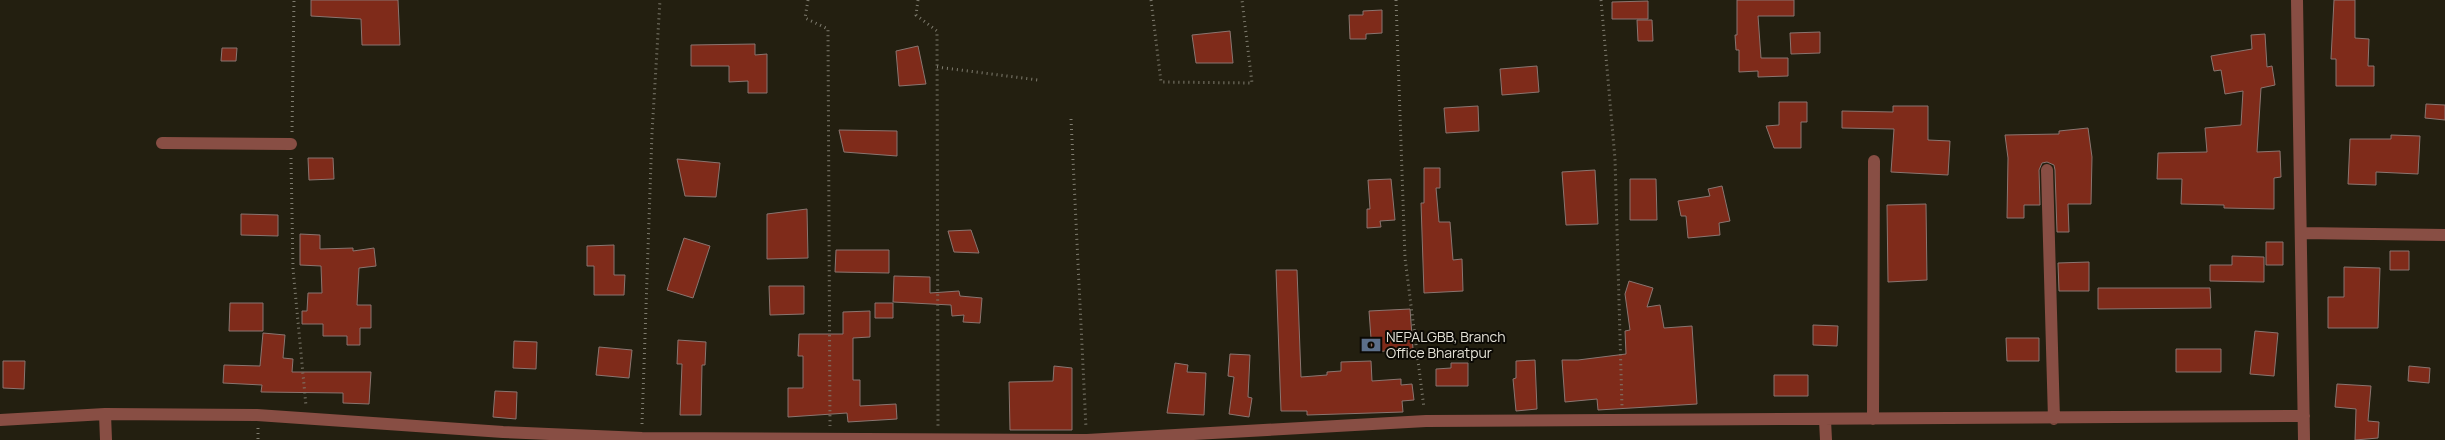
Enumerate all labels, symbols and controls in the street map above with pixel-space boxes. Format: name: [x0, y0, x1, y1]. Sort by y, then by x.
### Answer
place label: NEPALGBB, Branch Office Bharatpur: [1386, 327, 1506, 362]
bank icon: NEPALGBB, Branch Office Bharatpur: [1360, 334, 1382, 356]

